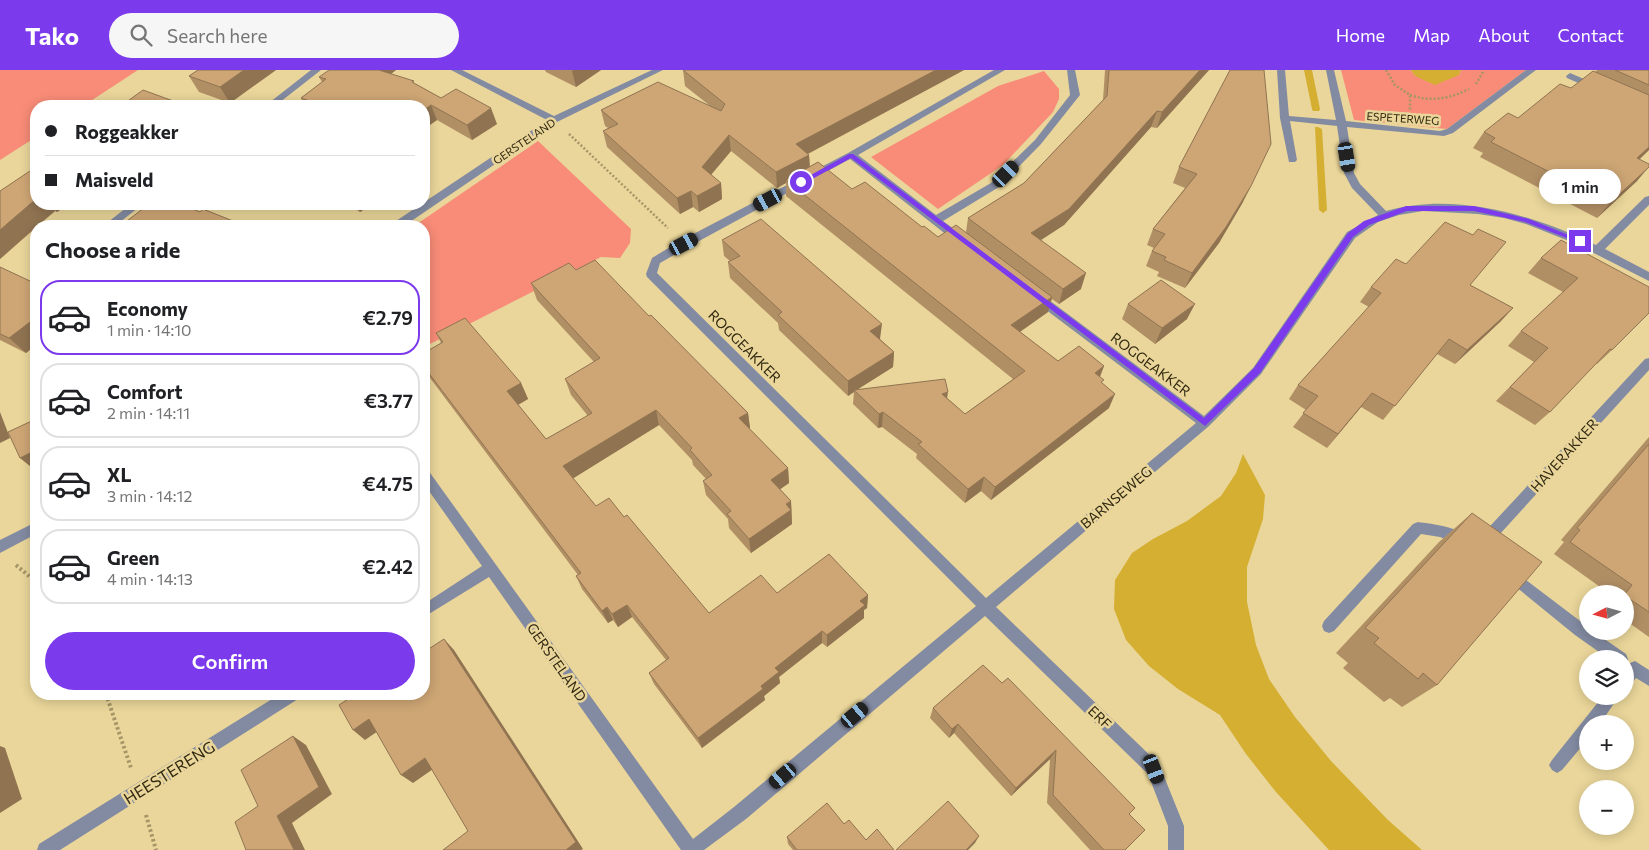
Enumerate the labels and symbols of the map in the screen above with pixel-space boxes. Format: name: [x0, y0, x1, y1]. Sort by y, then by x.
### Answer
street label: ESPETERWEG: [1366, 109, 1440, 127]
street label: GERSTELAND: [490, 115, 558, 167]
car: [1337, 141, 1356, 173]
car: [990, 158, 1021, 190]
callout: 1 min: [1539, 169, 1621, 204]
route start: [790, 171, 812, 193]
car: [751, 186, 784, 214]
car: [667, 230, 700, 258]
route end: [1569, 230, 1591, 252]
street label: ROGGEAKKER: [705, 306, 785, 386]
street label: ROGGEAKKER: [1108, 328, 1194, 400]
street label: HAVERAKKER: [1527, 415, 1601, 495]
street label: BARNSEWEG: [1077, 462, 1155, 532]
north arrow: [1579, 585, 1634, 640]
street label: GERSTELAND: [524, 620, 590, 704]
car: [838, 700, 871, 730]
street label: ERF: [1085, 702, 1115, 732]
street label: HEESTERENG: [120, 736, 218, 808]
car: [1141, 752, 1166, 786]
car: [766, 761, 799, 791]

